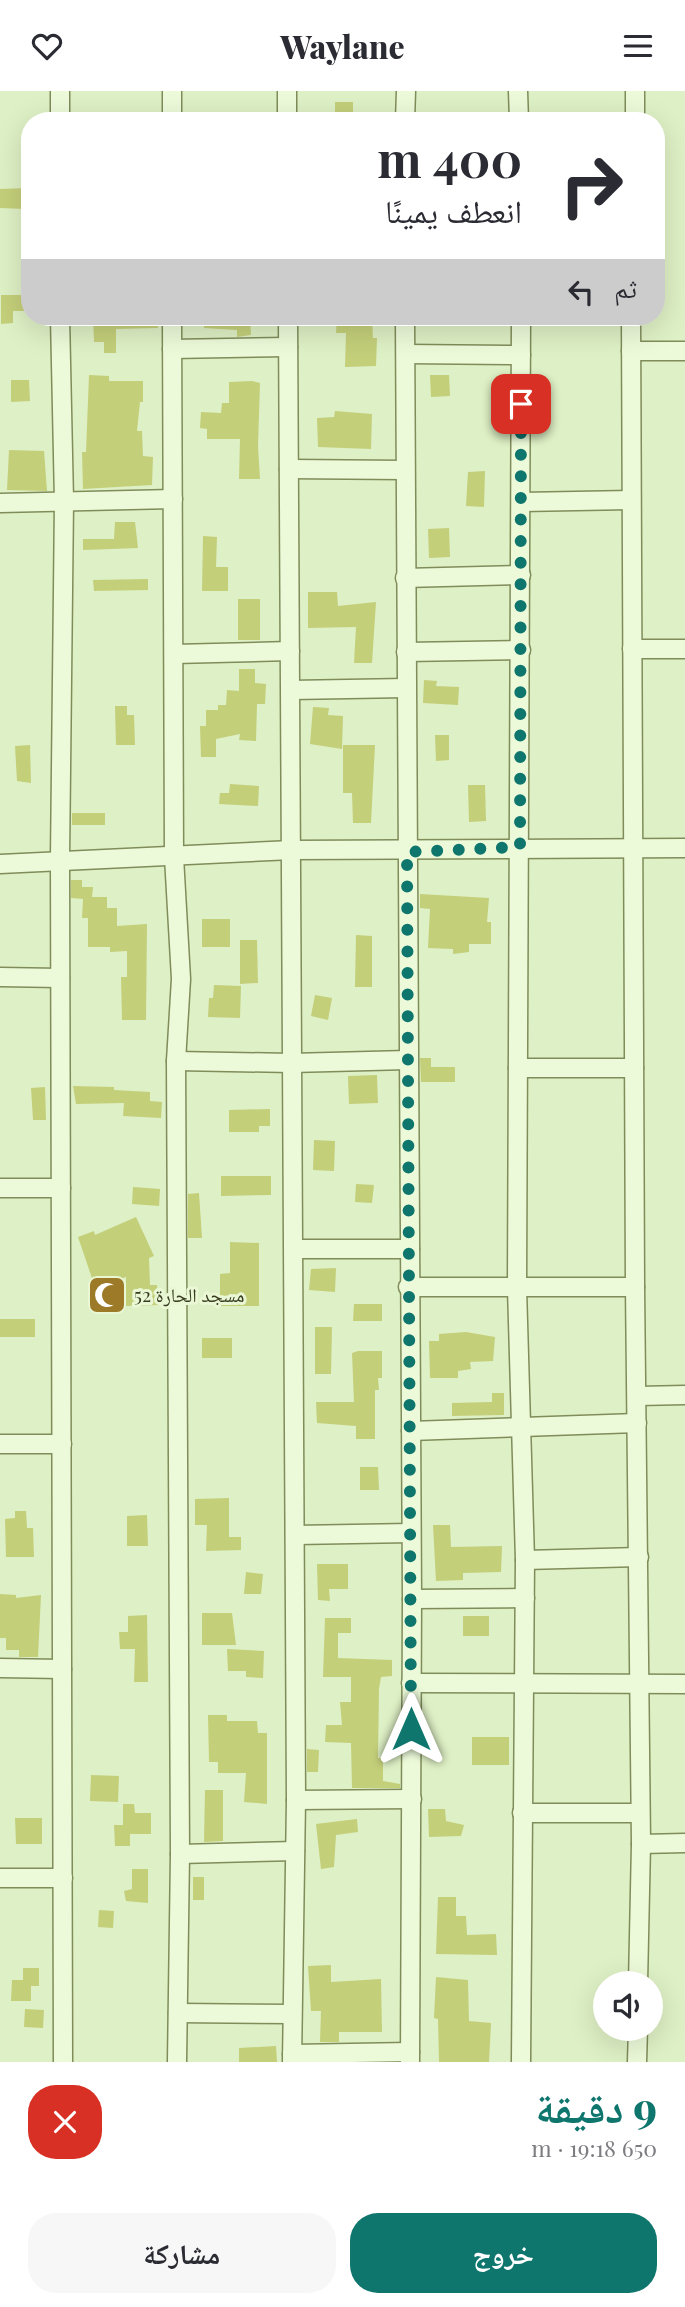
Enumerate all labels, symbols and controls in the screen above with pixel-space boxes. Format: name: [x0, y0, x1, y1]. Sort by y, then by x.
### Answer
text: Waylane: [280, 24, 405, 67]
icon: heart: [28, 27, 66, 65]
icon: menu: [619, 27, 657, 65]
text: 400 m: [377, 125, 522, 190]
icon: right: [546, 140, 637, 231]
text: انعطف يمينًا: [385, 188, 522, 231]
text: ثم: [614, 270, 637, 305]
icon: left: [562, 273, 600, 311]
pin: [491, 374, 551, 434]
icon: arrive: [502, 385, 540, 423]
mosque icon: مسجد الحارة 52: [86, 1274, 128, 1316]
place label: مسجد الحارة 52: [134, 1281, 244, 1307]
position arrow: [374, 1692, 448, 1766]
map controls: [593, 1971, 663, 2041]
button: sound: [593, 1971, 663, 2041]
text: 9 دقيقة: [535, 2078, 657, 2134]
button: close: [28, 2085, 102, 2159]
text: 650 m · 19:18: [531, 2132, 657, 2163]
button: مشاركة: [28, 2213, 336, 2293]
button: خروج: [350, 2213, 657, 2293]

